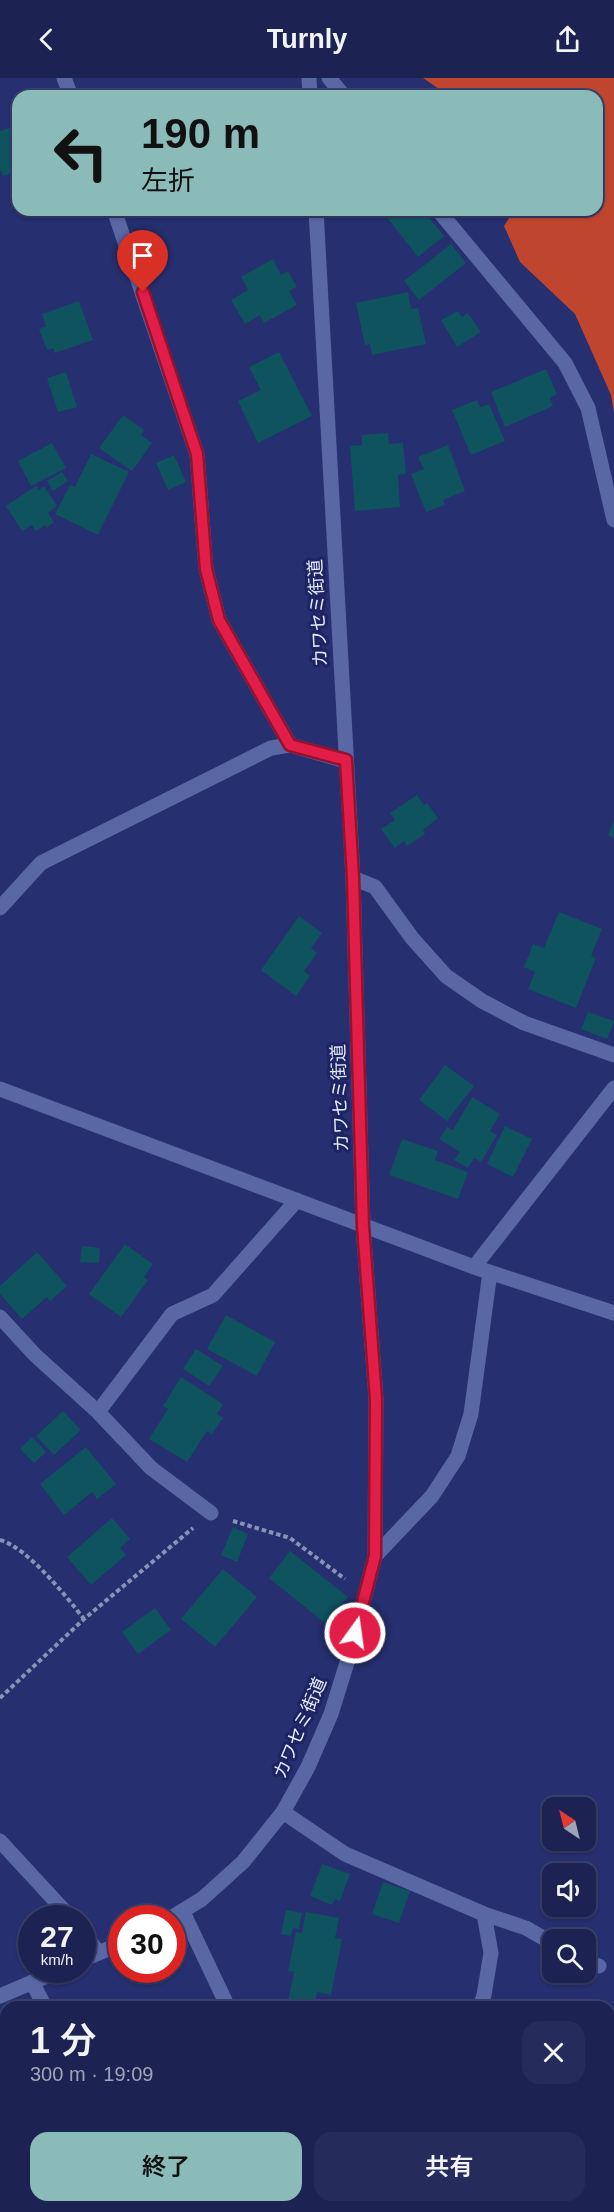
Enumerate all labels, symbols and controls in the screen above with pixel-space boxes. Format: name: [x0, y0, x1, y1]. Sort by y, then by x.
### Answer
icon: back: [30, 23, 63, 56]
icon: share: [551, 23, 584, 56]
text: Turnly: [267, 24, 347, 54]
text: 190 m: [141, 110, 260, 157]
icon: left: [42, 114, 120, 192]
text: 左折: [141, 166, 195, 196]
pin: [117, 230, 168, 292]
icon: arrive: [126, 239, 159, 272]
street label: カワセミ街道: [305, 559, 331, 667]
street label: カワセミ街道: [328, 1044, 352, 1152]
position arrow: [323, 1601, 387, 1665]
street label: カワセミ街道: [270, 1674, 330, 1782]
north arrow: [542, 1797, 596, 1851]
map controls: [542, 1797, 596, 1983]
button: sound: [542, 1863, 596, 1917]
speed limit sign: 30: [108, 1905, 186, 1983]
text: 27: [40, 1920, 74, 1953]
button: search: [542, 1929, 596, 1983]
text: km/h: [41, 1951, 73, 1968]
text: 1 分: [30, 2020, 96, 2061]
button: close: [522, 2021, 585, 2084]
text: 300 m · 19:09: [30, 2063, 153, 2085]
button: 終了: [30, 2132, 302, 2201]
button: 共有: [314, 2132, 585, 2201]

